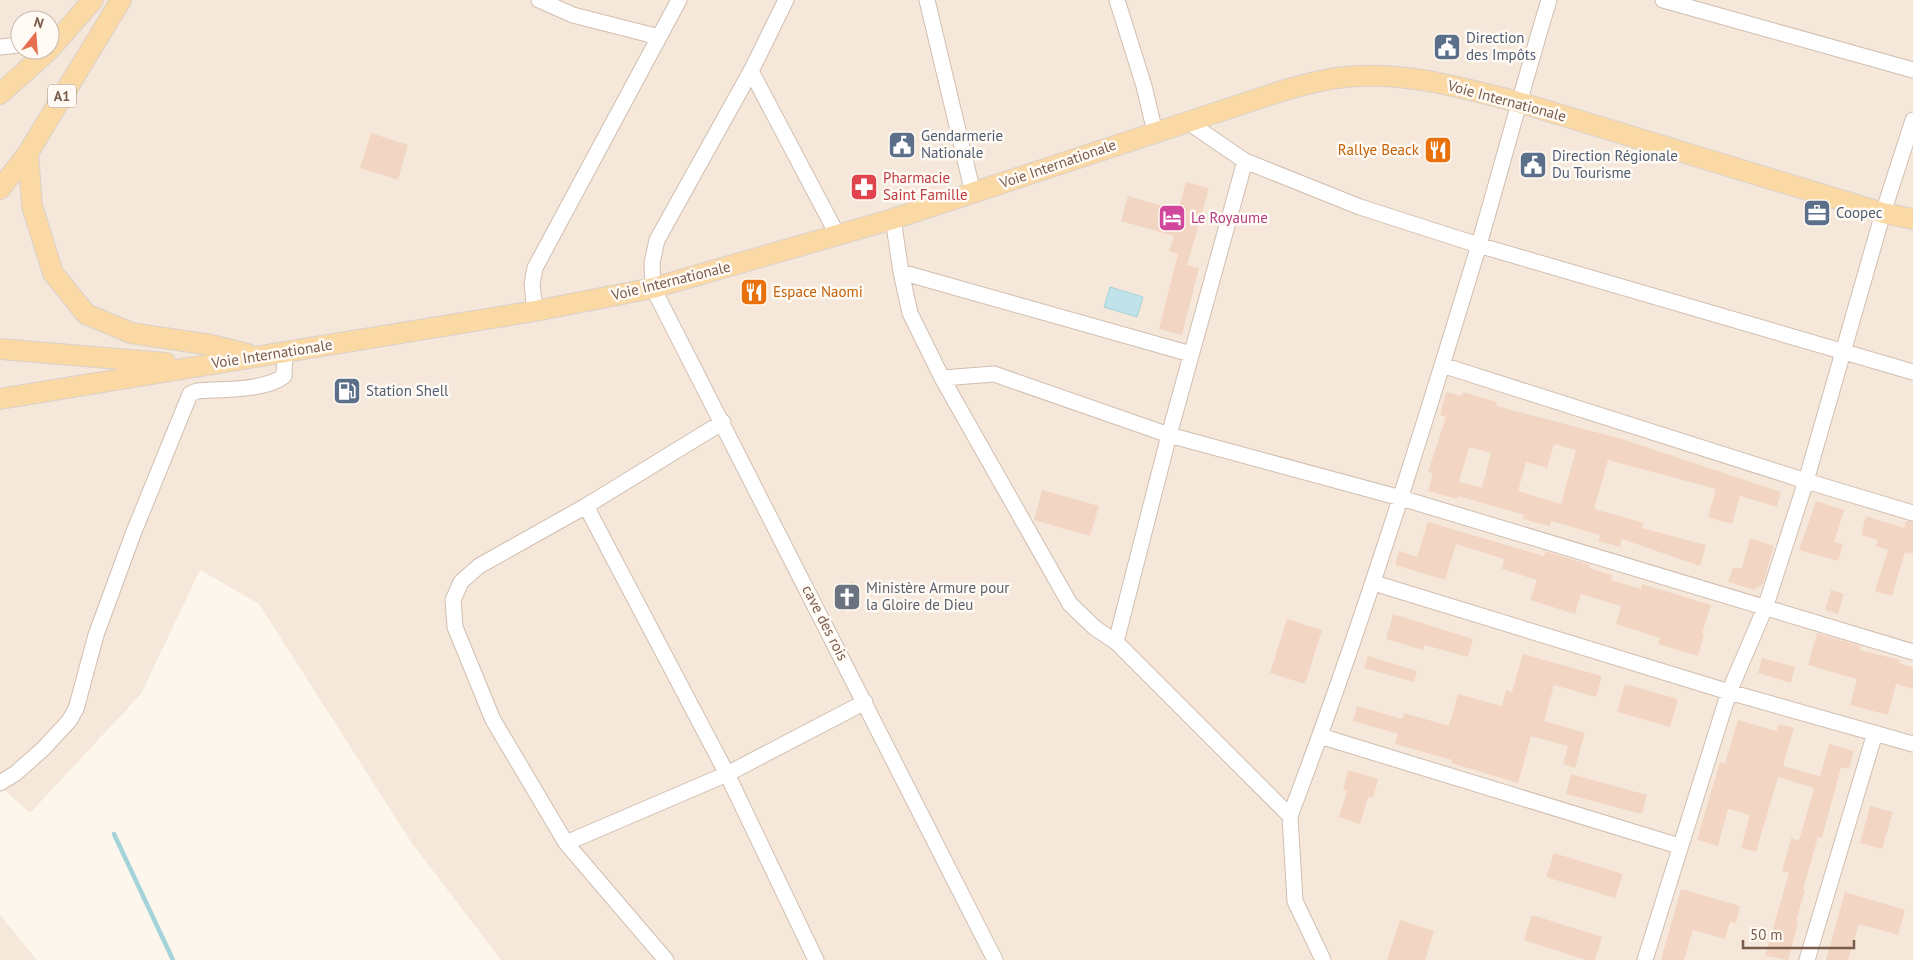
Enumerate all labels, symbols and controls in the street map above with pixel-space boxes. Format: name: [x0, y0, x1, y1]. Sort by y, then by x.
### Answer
north arrow: [10, 10, 60, 60]
text: N: [32, 13, 46, 33]
place label: Direction des Impôts: [1466, 28, 1536, 64]
public building icon: Direction des Impôts: [1432, 32, 1462, 62]
street label: Voie Internationale: [1445, 75, 1569, 125]
road number: A1: [48, 84, 76, 108]
place label: Gendarmerie Nationale: [921, 126, 1003, 162]
public building icon: Gendarmerie Nationale: [887, 130, 917, 160]
street label: Voie Internationale: [996, 135, 1119, 193]
restaurant icon: Rallye Beack: [1423, 135, 1453, 165]
place label: Rallye Beack: [1338, 140, 1420, 159]
place label: Direction Régionale Du Tourisme: [1552, 146, 1678, 182]
public building icon: Direction Régionale Du Tourisme: [1518, 150, 1548, 180]
place label: Pharmacie Saint Famille: [883, 168, 968, 204]
pharmacy icon: Pharmacie Saint Famille: [849, 172, 879, 202]
office icon: Coopec: [1802, 198, 1832, 228]
hotel icon: Le Royaume: [1157, 203, 1187, 233]
place label: Coopec: [1836, 203, 1883, 222]
place label: Le Royaume: [1191, 208, 1268, 227]
street label: Voie Internationale: [608, 257, 732, 305]
restaurant icon: Espace Naomi: [739, 277, 769, 307]
place label: Espace Naomi: [773, 282, 863, 301]
street label: Voie Internationale: [209, 335, 334, 373]
fuel station icon: Station Shell: [332, 376, 362, 406]
place label: Station Shell: [366, 381, 449, 400]
place label: Ministère Armure pour la Gloire de Dieu: [866, 578, 1009, 614]
street label: cave des rois: [798, 582, 853, 664]
church icon: Ministère Armure pour la Gloire de Dieu: [832, 582, 862, 612]
scale bar: [1743, 918, 1854, 950]
text: 50 m: [1750, 925, 1783, 944]

